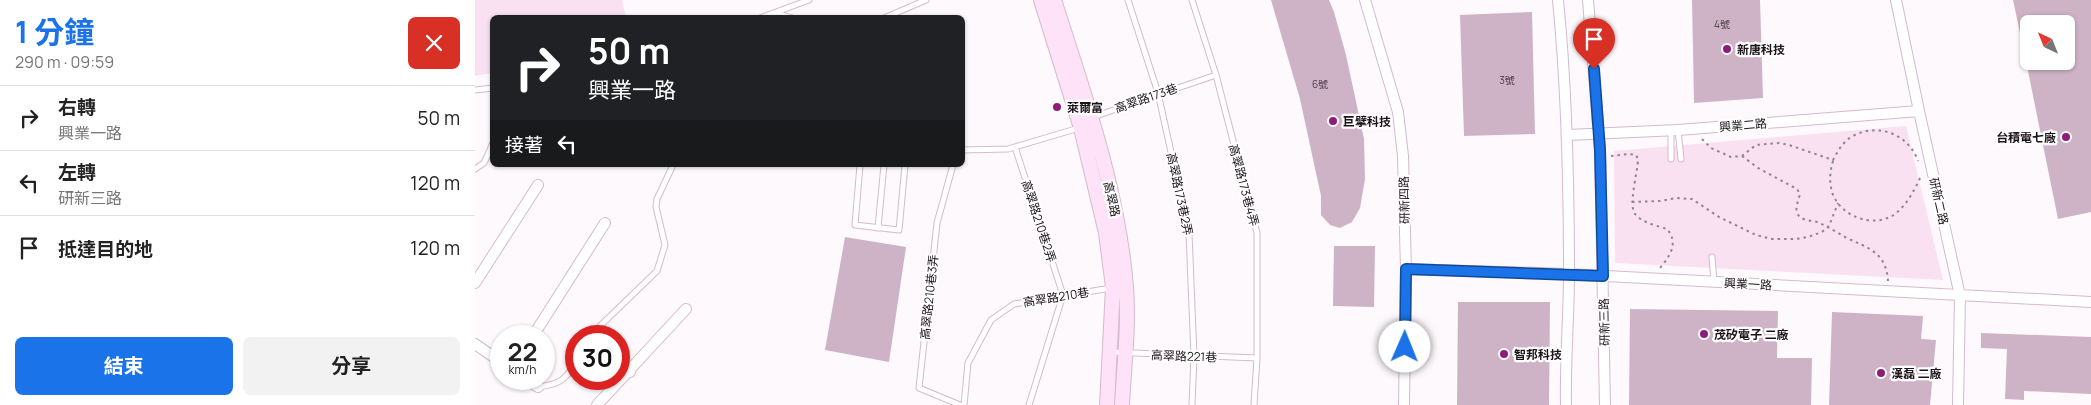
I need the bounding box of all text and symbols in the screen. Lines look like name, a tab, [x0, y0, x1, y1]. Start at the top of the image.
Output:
text: 1 分鐘	[15, 11, 94, 52]
north arrow	[2020, 15, 2075, 70]
map controls	[2020, 15, 2075, 70]
button: close	[408, 17, 460, 69]
house number: 4號	[1714, 17, 1730, 31]
pin	[1573, 18, 1615, 69]
icon: arrive	[1580, 25, 1608, 53]
text: 50 m	[588, 27, 670, 75]
icon: right	[505, 35, 570, 100]
place label: 新唐科技	[1737, 41, 1785, 58]
marker: 新唐科技	[1721, 43, 1733, 55]
text: 290 m · 09:59	[15, 51, 114, 73]
house number: 3號	[1499, 73, 1515, 87]
text: 興業一路	[588, 75, 676, 105]
house number: 6號	[1312, 77, 1328, 91]
street label: 高翠路173巷	[1112, 79, 1180, 117]
text: 右轉	[58, 94, 96, 120]
place label: 萊爾富	[1067, 99, 1103, 116]
marker: 萊爾富	[1051, 101, 1063, 113]
icon: right	[15, 104, 43, 132]
text: 50 m	[418, 105, 460, 131]
place label: 巨擘科技	[1343, 113, 1391, 130]
street label: 興業二路	[1718, 114, 1768, 136]
marker: 巨擘科技	[1327, 115, 1339, 127]
text: 興業一路	[58, 122, 122, 144]
place label: 台積電七廠	[1996, 129, 2056, 146]
icon: left	[553, 130, 581, 158]
marker: 台積電七廠	[2060, 131, 2072, 143]
text: 接著	[505, 132, 543, 158]
street label: 高翠路173巷4弄	[1225, 142, 1263, 228]
street label: 高翠路173巷2弄	[1163, 151, 1197, 237]
text: 左轉	[58, 159, 96, 185]
icon: left	[15, 169, 43, 197]
text: 120 m	[410, 170, 460, 196]
street label: 研新四路	[1395, 176, 1413, 224]
street label: 研新二路	[1925, 176, 1953, 226]
street label: 高翠路210巷2弄	[1018, 178, 1060, 264]
street label: 高翠路	[1100, 180, 1124, 218]
text: 研新三路	[58, 187, 122, 209]
icon: arrive	[15, 234, 43, 262]
text: 120 m	[410, 235, 460, 261]
text: 抵達目的地	[58, 236, 153, 262]
street label: 高翠路210巷3弄	[916, 254, 942, 340]
street label: 興業一路	[1724, 274, 1772, 294]
street label: 高翠路210巷	[1022, 283, 1090, 311]
street label: 研新三路	[1595, 298, 1613, 346]
position arrow	[1378, 320, 1430, 372]
speed limit sign: 30	[565, 325, 630, 390]
place label: 茂矽電子 二廠	[1714, 326, 1788, 343]
marker: 茂矽電子 二廠	[1698, 328, 1710, 340]
text: 22	[508, 334, 537, 369]
button: 結束	[15, 337, 233, 395]
button: 分享	[243, 337, 460, 395]
street label: 高翠路221巷	[1151, 346, 1217, 366]
place label: 智邦科技	[1514, 346, 1562, 363]
marker: 智邦科技	[1498, 348, 1510, 360]
text: km/h	[509, 361, 536, 378]
place label: 漢磊 二廠	[1891, 365, 1941, 382]
marker: 漢磊 二廠	[1875, 367, 1887, 379]

